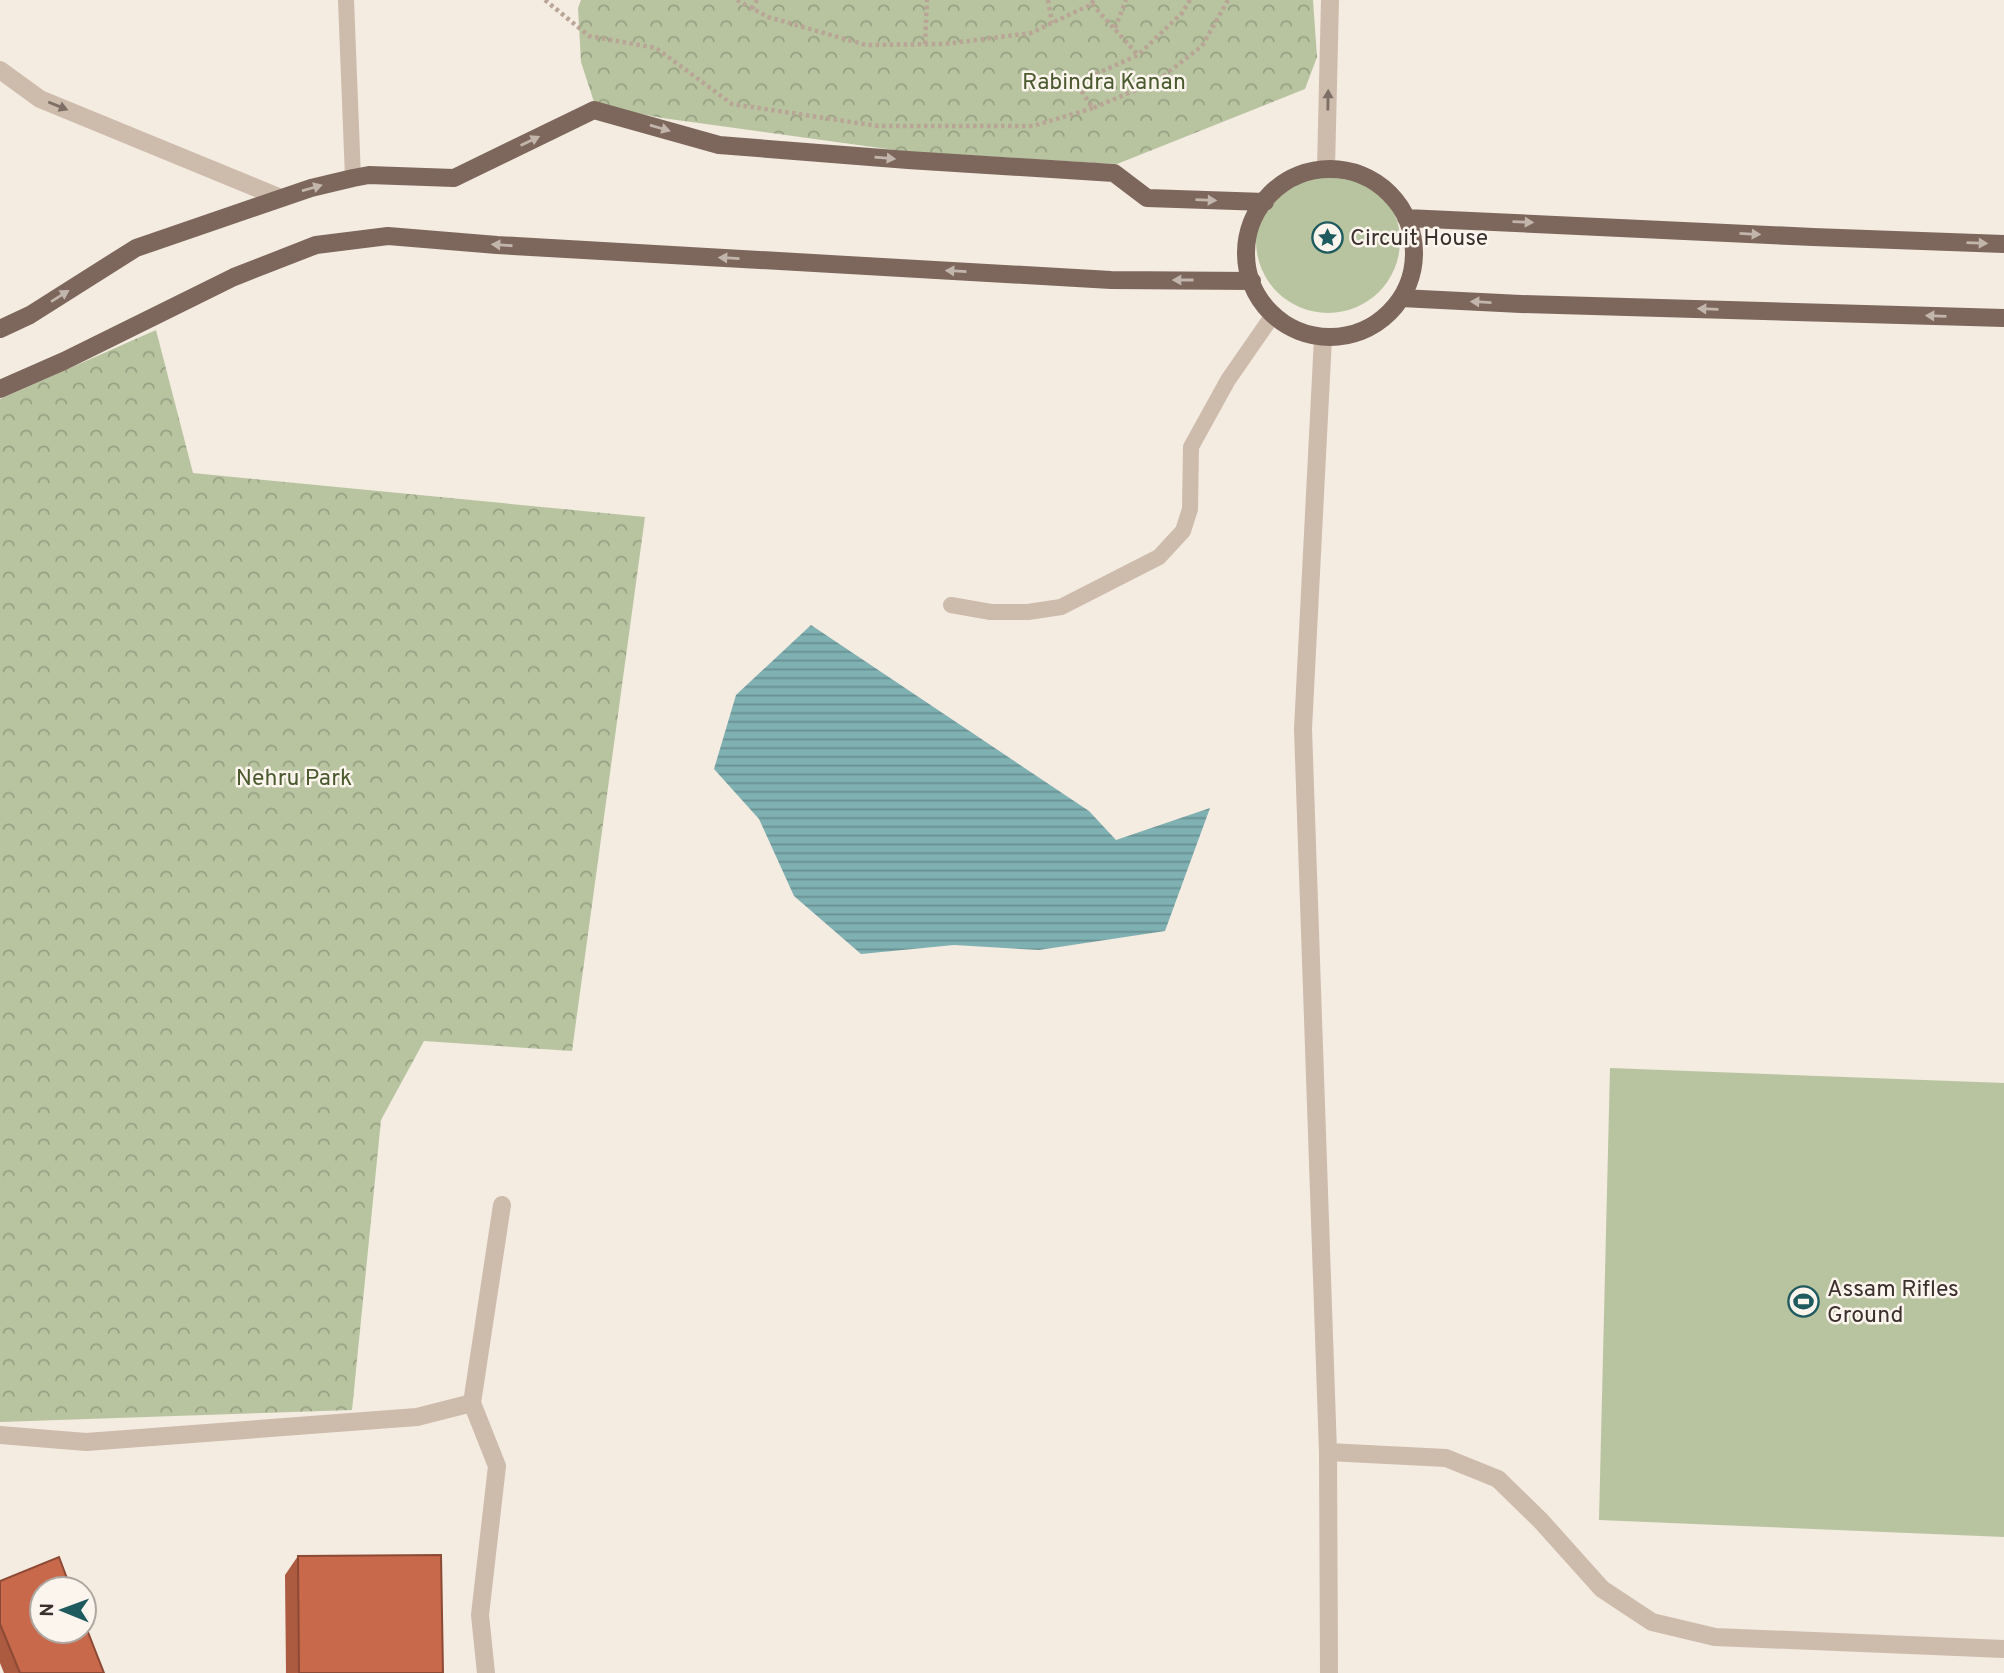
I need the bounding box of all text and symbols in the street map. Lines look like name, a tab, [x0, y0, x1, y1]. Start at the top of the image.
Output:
park label: Rabindra Kanan	[1022, 69, 1186, 98]
one-way arrow	[1322, 89, 1334, 111]
one-way arrow	[47, 101, 68, 112]
one-way arrow	[650, 124, 671, 134]
one-way arrow	[520, 135, 540, 147]
one-way arrow	[874, 153, 896, 164]
one-way arrow	[302, 182, 324, 193]
one-way arrow	[1195, 194, 1217, 206]
one-way arrow	[1512, 217, 1534, 228]
place icon: Circuit House	[1310, 220, 1344, 254]
place label: Circuit House	[1350, 225, 1488, 254]
one-way arrow	[1739, 229, 1761, 240]
one-way arrow	[1967, 238, 1989, 249]
one-way arrow	[491, 239, 513, 250]
one-way arrow	[718, 253, 740, 264]
one-way arrow	[945, 266, 967, 277]
one-way arrow	[1172, 274, 1194, 286]
one-way arrow	[50, 290, 69, 303]
one-way arrow	[1470, 296, 1492, 307]
one-way arrow	[1697, 303, 1719, 315]
one-way arrow	[1925, 310, 1947, 321]
park label: Nehru Park	[236, 765, 352, 794]
place label: Assam Rifles Ground	[1827, 1276, 1959, 1331]
sports icon: Assam Rifles Ground	[1787, 1284, 1821, 1318]
north arrow	[28, 1575, 98, 1645]
text: N	[36, 1603, 60, 1617]

